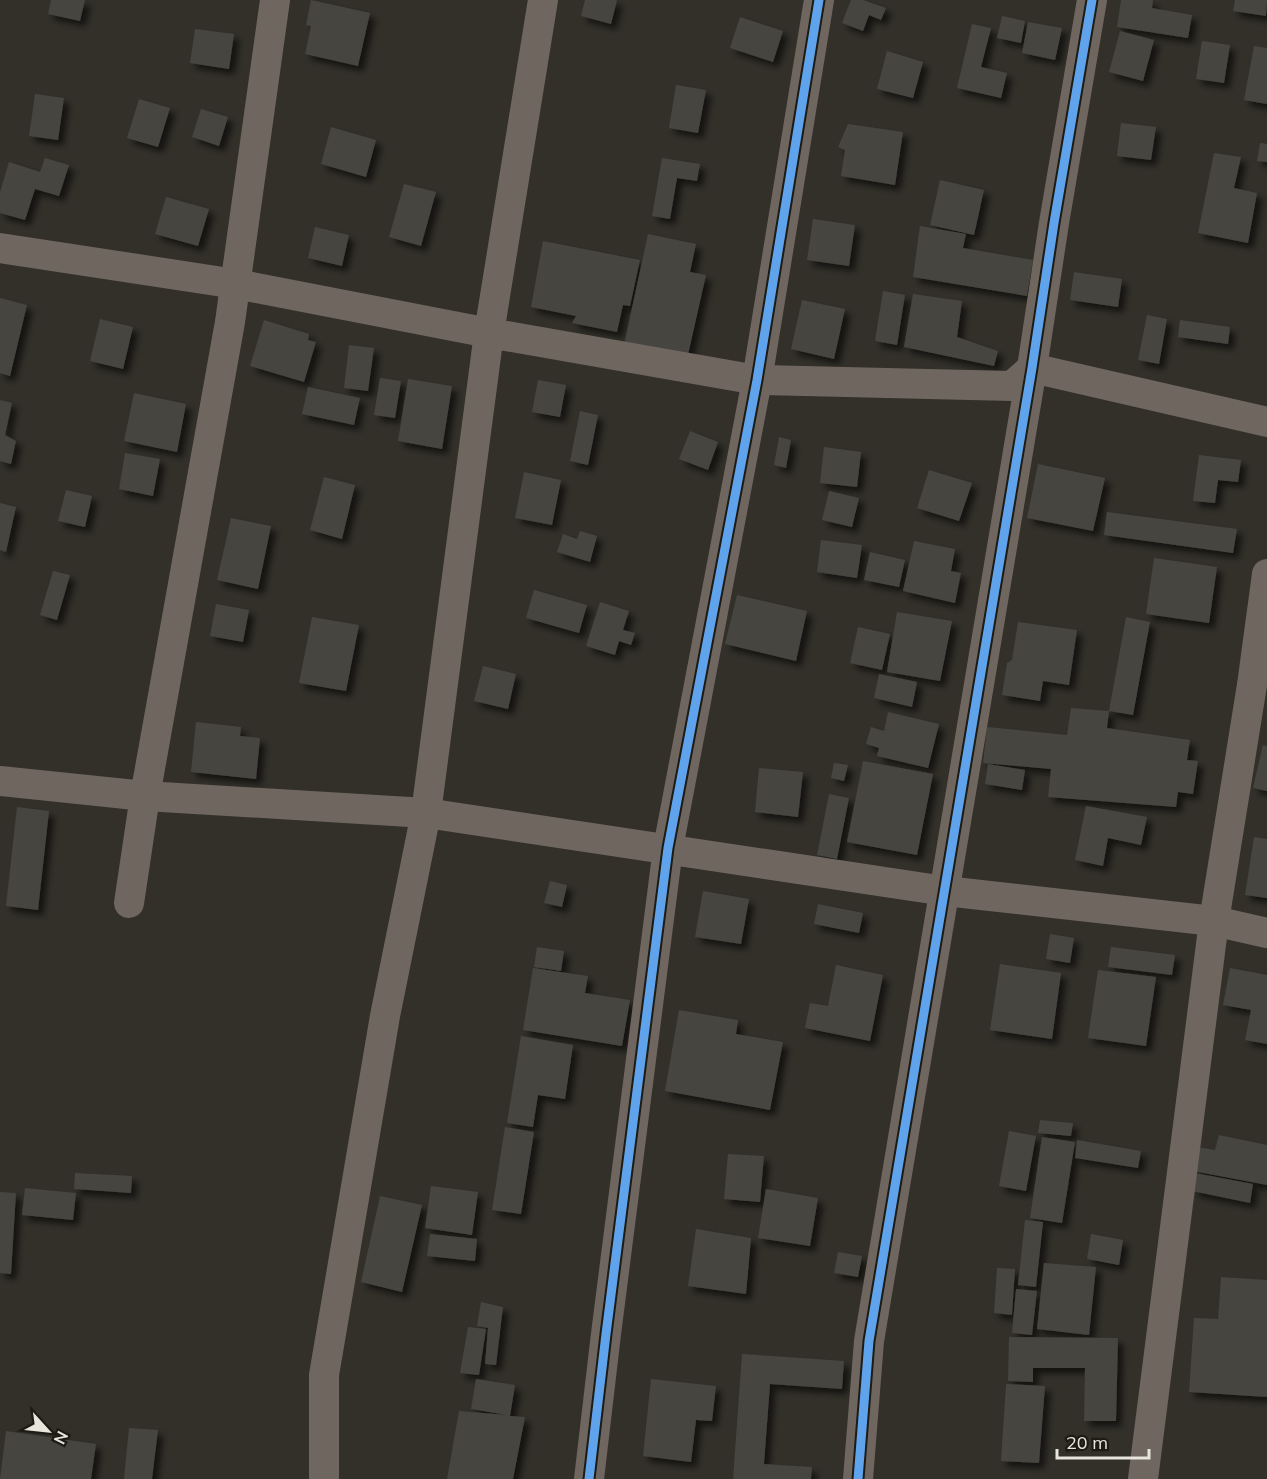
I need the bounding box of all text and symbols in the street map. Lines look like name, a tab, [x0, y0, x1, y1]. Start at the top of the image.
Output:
north arrow	[18, 1401, 78, 1461]
scale bar	[1057, 1422, 1148, 1460]
text: N	[50, 1428, 73, 1448]
text: 20 m	[1066, 1431, 1108, 1454]

